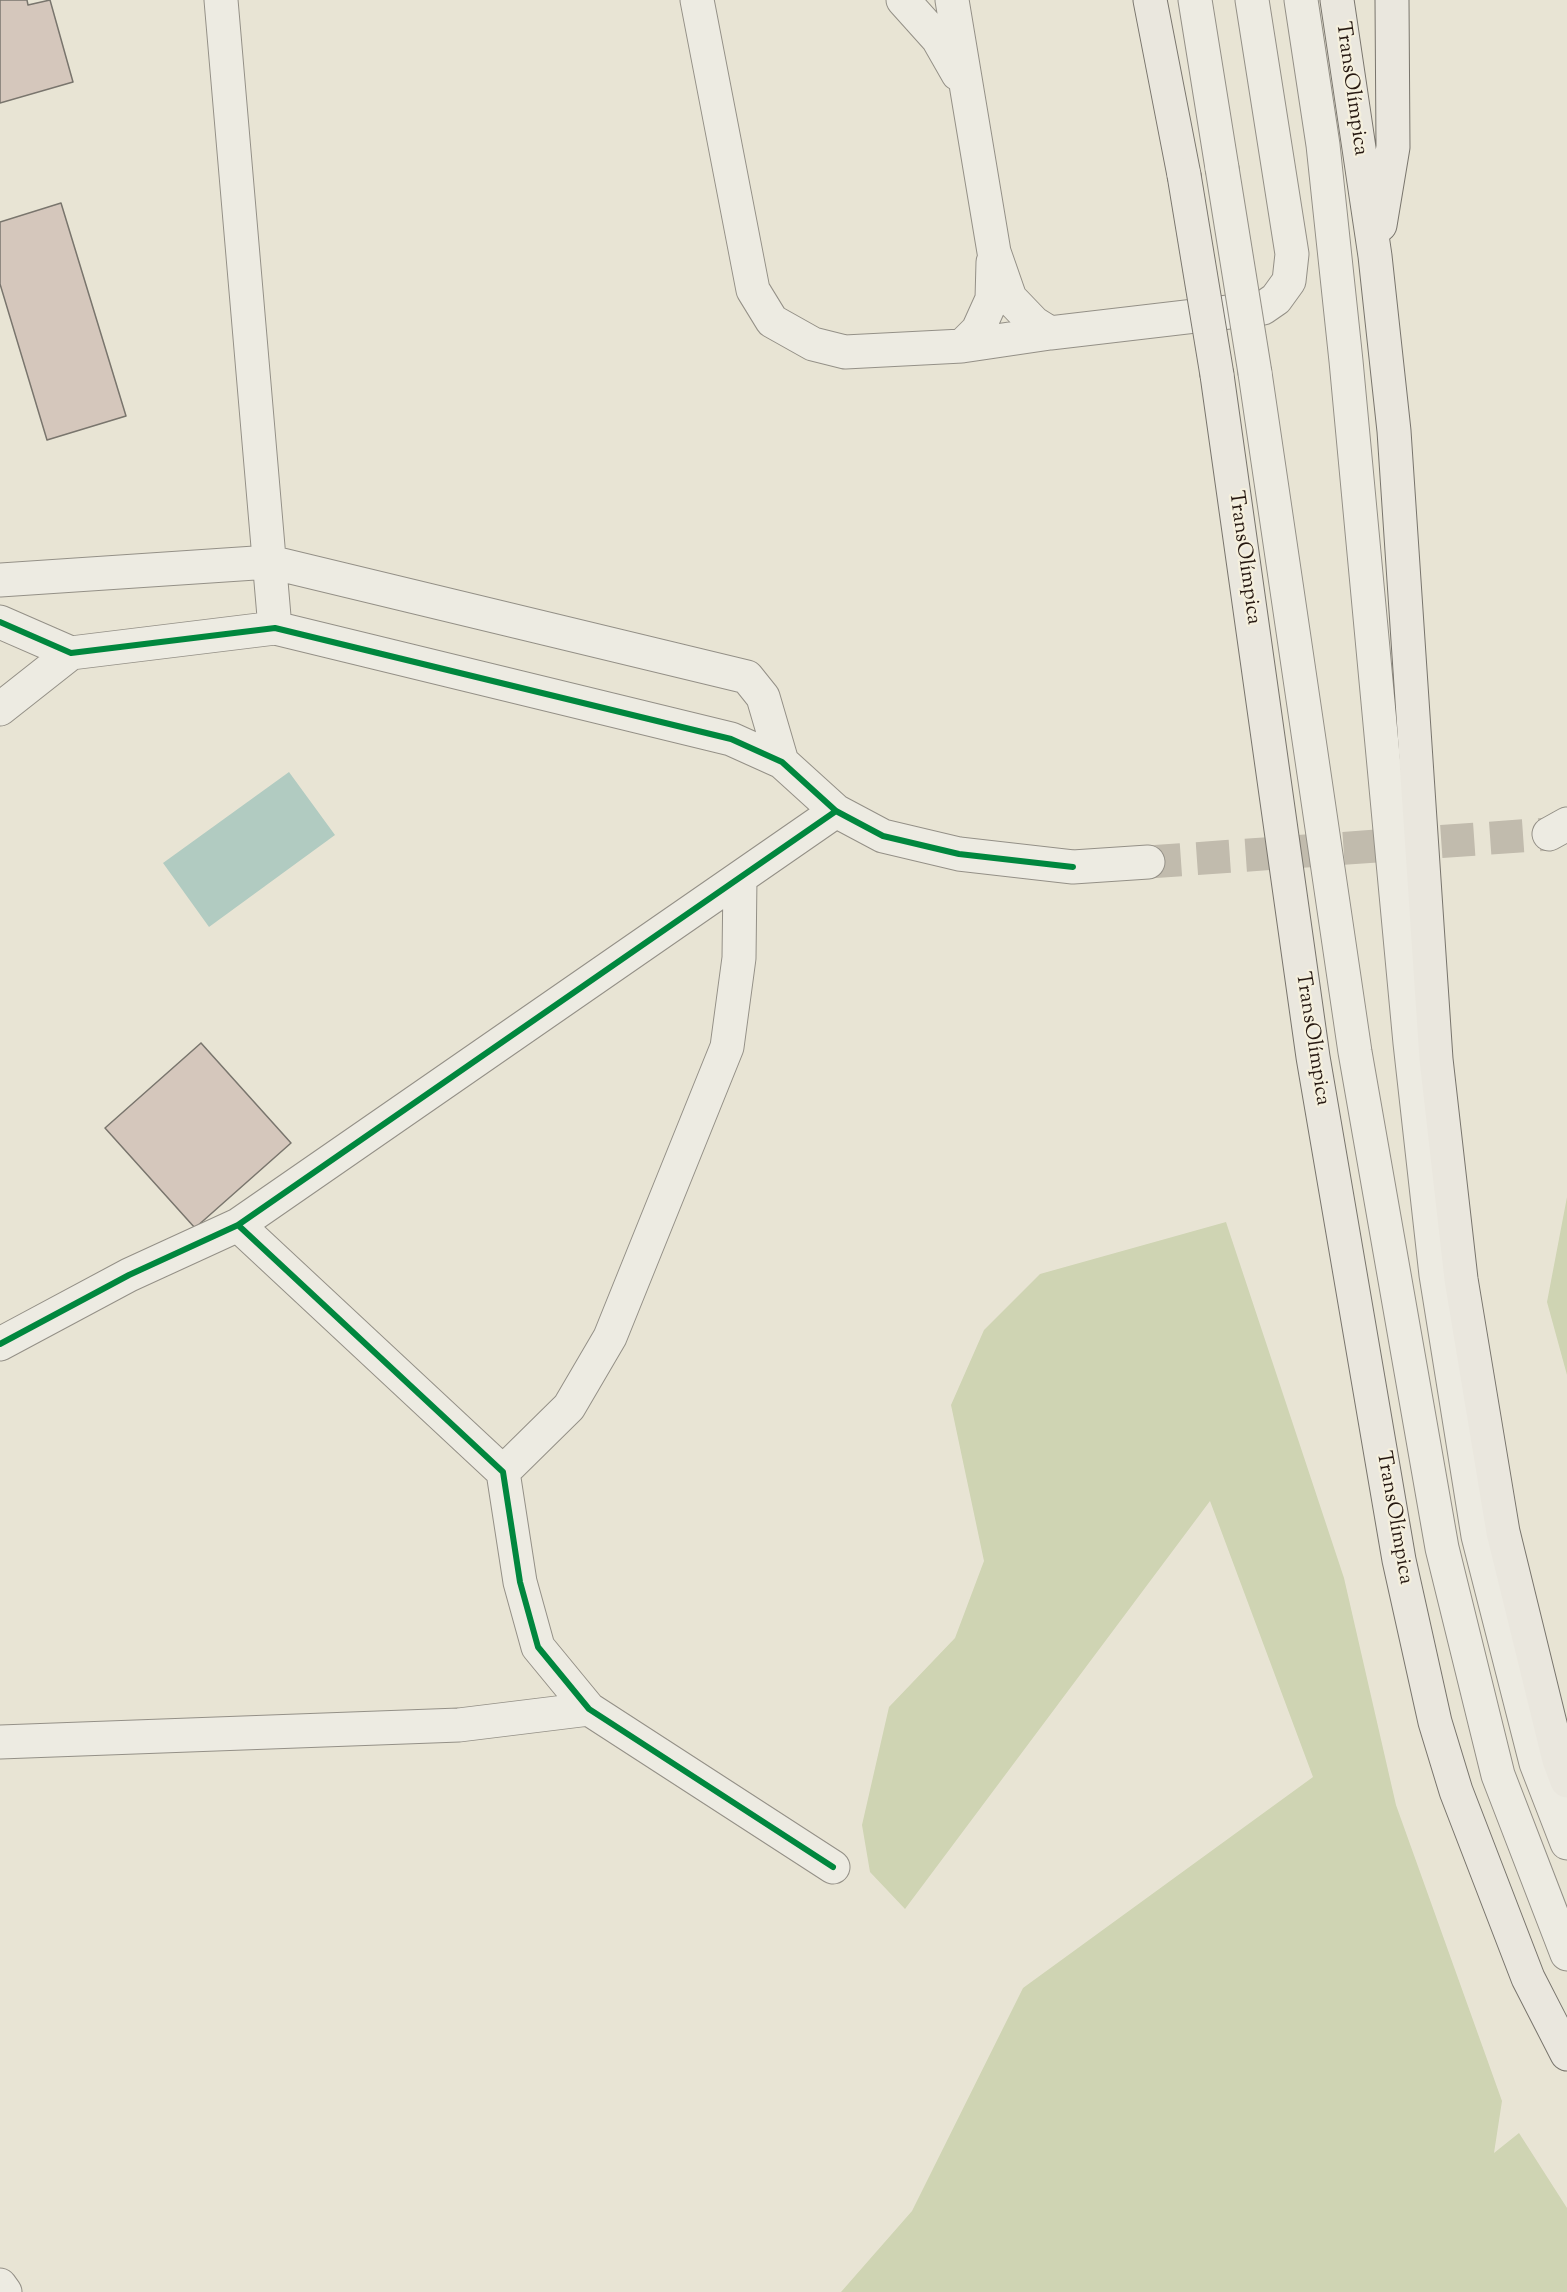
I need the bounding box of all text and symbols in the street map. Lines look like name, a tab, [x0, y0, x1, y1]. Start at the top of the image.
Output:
street label: TransOlímpica	[1328, 21, 1372, 157]
street label: TransOlímpica	[1221, 490, 1265, 626]
street label: TransOlímpica	[1288, 971, 1334, 1107]
street label: TransOlímpica	[1369, 1449, 1417, 1587]

